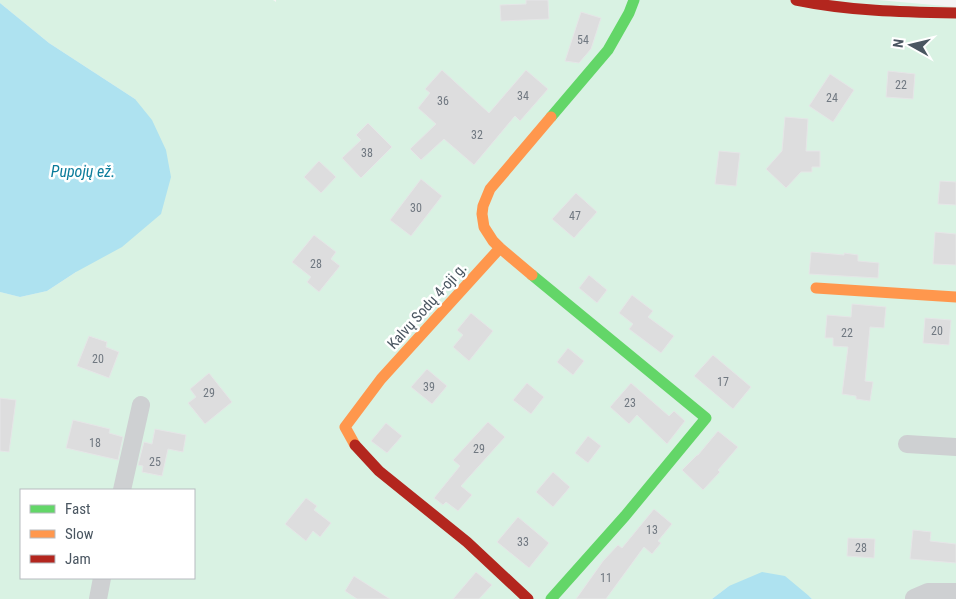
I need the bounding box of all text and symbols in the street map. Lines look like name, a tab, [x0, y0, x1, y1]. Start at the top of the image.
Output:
north arrow	[886, 20, 936, 70]
house number: 54	[577, 33, 589, 47]
text: N	[890, 38, 907, 49]
house number: 22	[895, 78, 907, 92]
house number: 34	[517, 89, 529, 103]
house number: 24	[826, 91, 838, 105]
house number: 36	[437, 94, 449, 108]
house number: 32	[471, 128, 483, 142]
house number: 38	[361, 146, 373, 160]
water label: Pupojų ež.	[51, 162, 115, 181]
house number: 30	[410, 201, 422, 215]
house number: 47	[569, 209, 581, 223]
house number: 28	[310, 257, 322, 271]
street label: Kalvų Sodų 4-oji g.	[384, 259, 470, 353]
house number: 20	[931, 324, 943, 338]
house number: 22	[841, 326, 853, 340]
house number: 20	[92, 352, 104, 366]
house number: 17	[717, 375, 729, 389]
house number: 39	[423, 380, 435, 394]
house number: 29	[203, 386, 215, 400]
house number: 23	[624, 396, 636, 410]
house number: 18	[89, 436, 101, 450]
house number: 29	[473, 442, 485, 456]
house number: 25	[149, 455, 161, 469]
legend	[20, 489, 195, 579]
text: Fast	[65, 500, 90, 518]
house number: 13	[646, 523, 658, 537]
text: Slow	[65, 525, 94, 543]
house number: 33	[517, 535, 529, 549]
house number: 28	[855, 541, 867, 555]
text: Jam	[65, 550, 91, 568]
house number: 11	[600, 571, 612, 585]

